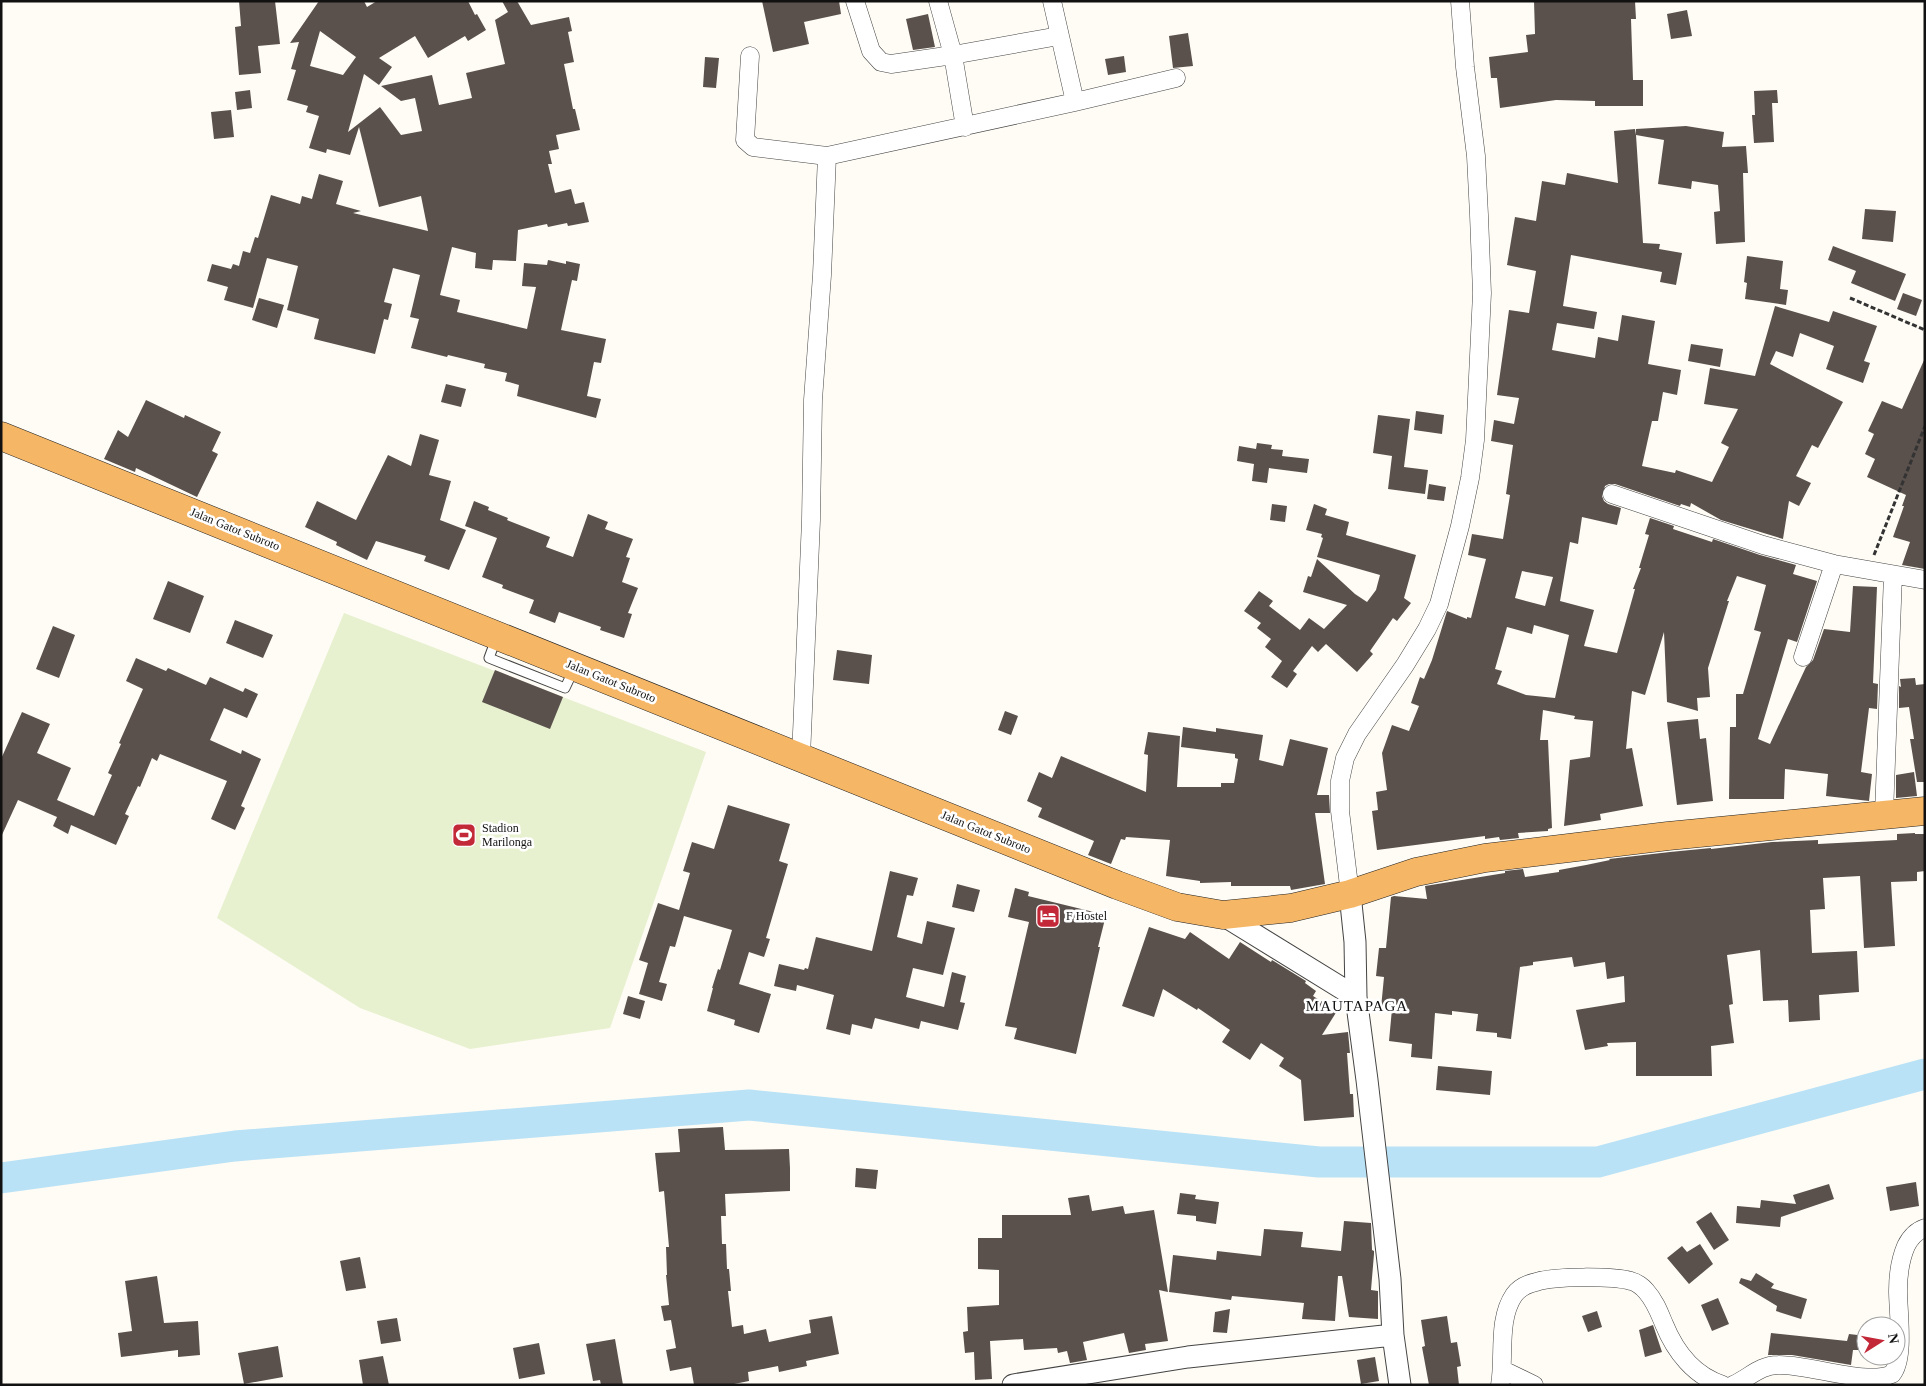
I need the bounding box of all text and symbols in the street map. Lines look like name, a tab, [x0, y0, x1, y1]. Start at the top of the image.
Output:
street label: Jalan Gatot Subroto	[188, 505, 282, 553]
street label: Jalan Gatot Subroto	[564, 657, 658, 705]
street label: Jalan Gatot Subroto	[939, 808, 1033, 856]
place label: Stadion Marilonga	[482, 821, 533, 849]
sports icon: Stadion Marilonga	[451, 822, 477, 848]
hotel icon: F Hostel	[1035, 903, 1061, 929]
place label: F Hostel	[1066, 909, 1108, 923]
district label: MAUTAPAGA	[1306, 998, 1408, 1014]
north arrow	[1856, 1316, 1906, 1366]
text: N	[1885, 1332, 1902, 1345]

